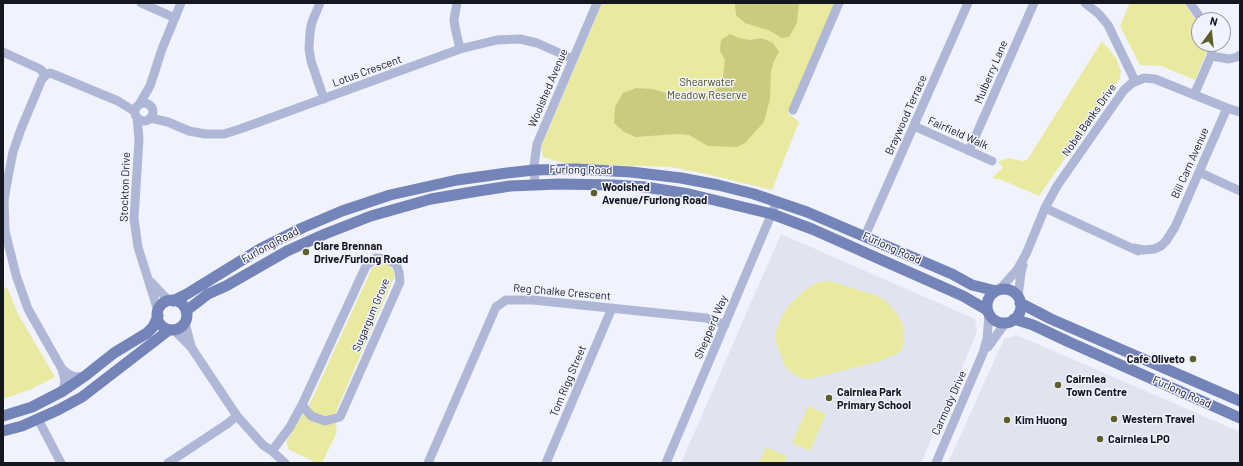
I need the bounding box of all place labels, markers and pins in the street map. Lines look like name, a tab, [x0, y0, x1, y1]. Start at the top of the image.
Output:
place label: Woolshed Avenue/Furlong Road	[602, 180, 707, 206]
marker: Woolshed Avenue/Furlong Road	[589, 188, 599, 198]
place label: Clare Brennan Drive/Furlong Road	[314, 239, 408, 265]
marker: Clare Brennan Drive/Furlong Road	[301, 247, 311, 257]
place label: Cafe Oliveto	[1127, 352, 1185, 366]
marker: Cafe Oliveto	[1188, 354, 1198, 364]
place label: Cairnlea Town Centre	[1066, 372, 1127, 398]
marker: Cairnlea Town Centre	[1053, 380, 1063, 390]
place label: Cairnlea Park Primary School	[837, 385, 911, 411]
marker: Cairnlea Park Primary School	[824, 393, 834, 403]
place label: Western Travel	[1122, 412, 1195, 426]
place label: Kim Huong	[1015, 413, 1067, 427]
marker: Western Travel	[1109, 414, 1119, 424]
marker: Kim Huong	[1002, 415, 1012, 425]
place label: Cairnlea LPO	[1108, 432, 1170, 446]
marker: Cairnlea LPO	[1095, 434, 1105, 444]

